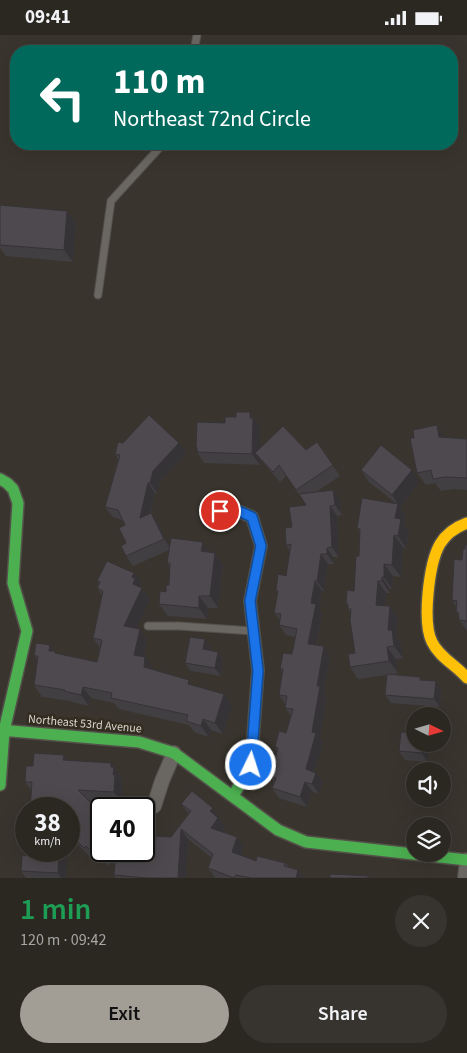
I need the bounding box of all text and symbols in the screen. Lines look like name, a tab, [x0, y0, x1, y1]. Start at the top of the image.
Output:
text: 09:41	[25, 4, 71, 31]
text: 110 m	[113, 57, 205, 107]
icon: left	[30, 65, 95, 130]
text: Northeast 72nd Circle	[113, 103, 311, 135]
pin	[199, 490, 241, 532]
icon: arrive	[206, 497, 234, 525]
north arrow	[406, 707, 451, 753]
map controls	[406, 707, 451, 862]
street label: Northeast 53rd Avenue	[27, 711, 143, 737]
position arrow	[224, 738, 276, 790]
button: sound	[406, 762, 451, 807]
speed limit sign: 40	[90, 797, 155, 862]
text: 38	[34, 805, 61, 841]
button: layers	[406, 817, 451, 862]
text: km/h	[34, 833, 61, 850]
text: 1 min	[20, 888, 91, 931]
button: close	[395, 895, 447, 947]
text: 120 m · 09:42	[20, 929, 107, 951]
button: Exit	[20, 985, 229, 1043]
button: Share	[239, 985, 447, 1043]

